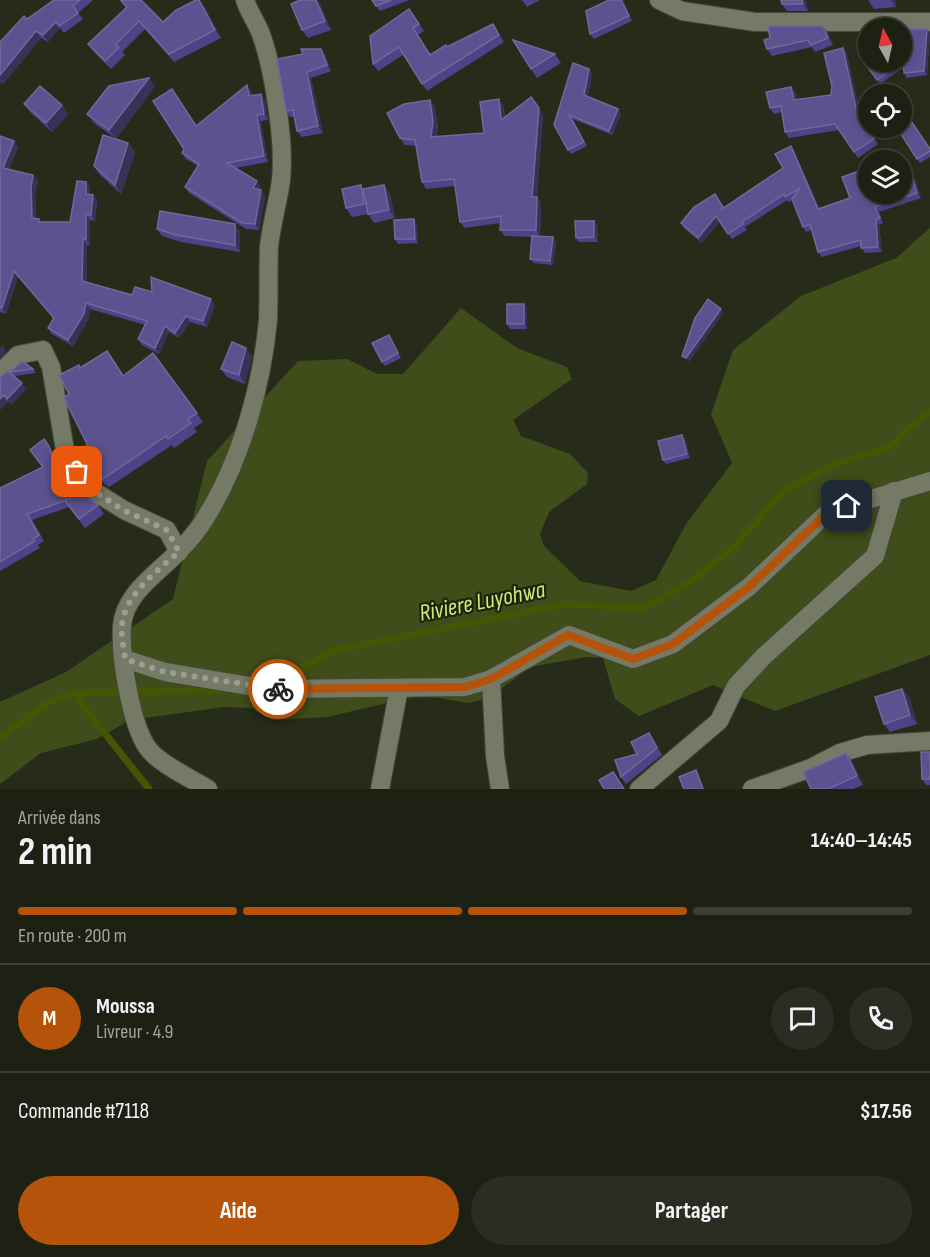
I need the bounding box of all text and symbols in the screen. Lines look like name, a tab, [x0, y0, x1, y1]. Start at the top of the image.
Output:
north arrow	[858, 18, 912, 72]
map controls	[858, 18, 912, 204]
button: locate	[858, 84, 912, 138]
button: layers	[858, 150, 912, 204]
pin	[51, 446, 102, 497]
icon: bag	[60, 455, 93, 488]
pin	[821, 480, 872, 531]
icon: home	[830, 489, 863, 522]
water label: Riviere Luyohwa	[417, 575, 548, 628]
courier	[248, 659, 308, 719]
icon: bike	[262, 673, 295, 706]
text: Arrivée dans	[18, 806, 101, 830]
text: 14:40–14:45	[811, 827, 912, 854]
text: 2 min	[18, 829, 92, 876]
text: En route · 200 m	[18, 924, 126, 948]
button: chat	[771, 987, 834, 1050]
button: phone	[849, 987, 912, 1050]
text: Moussa	[96, 993, 155, 1020]
text: M	[43, 1005, 56, 1032]
text: Livreur · 4.9	[96, 1020, 173, 1044]
text: Commande #7118	[18, 1098, 149, 1125]
text: $17.56	[860, 1098, 912, 1125]
button: Aide	[18, 1176, 459, 1245]
button: Partager	[471, 1176, 912, 1245]

